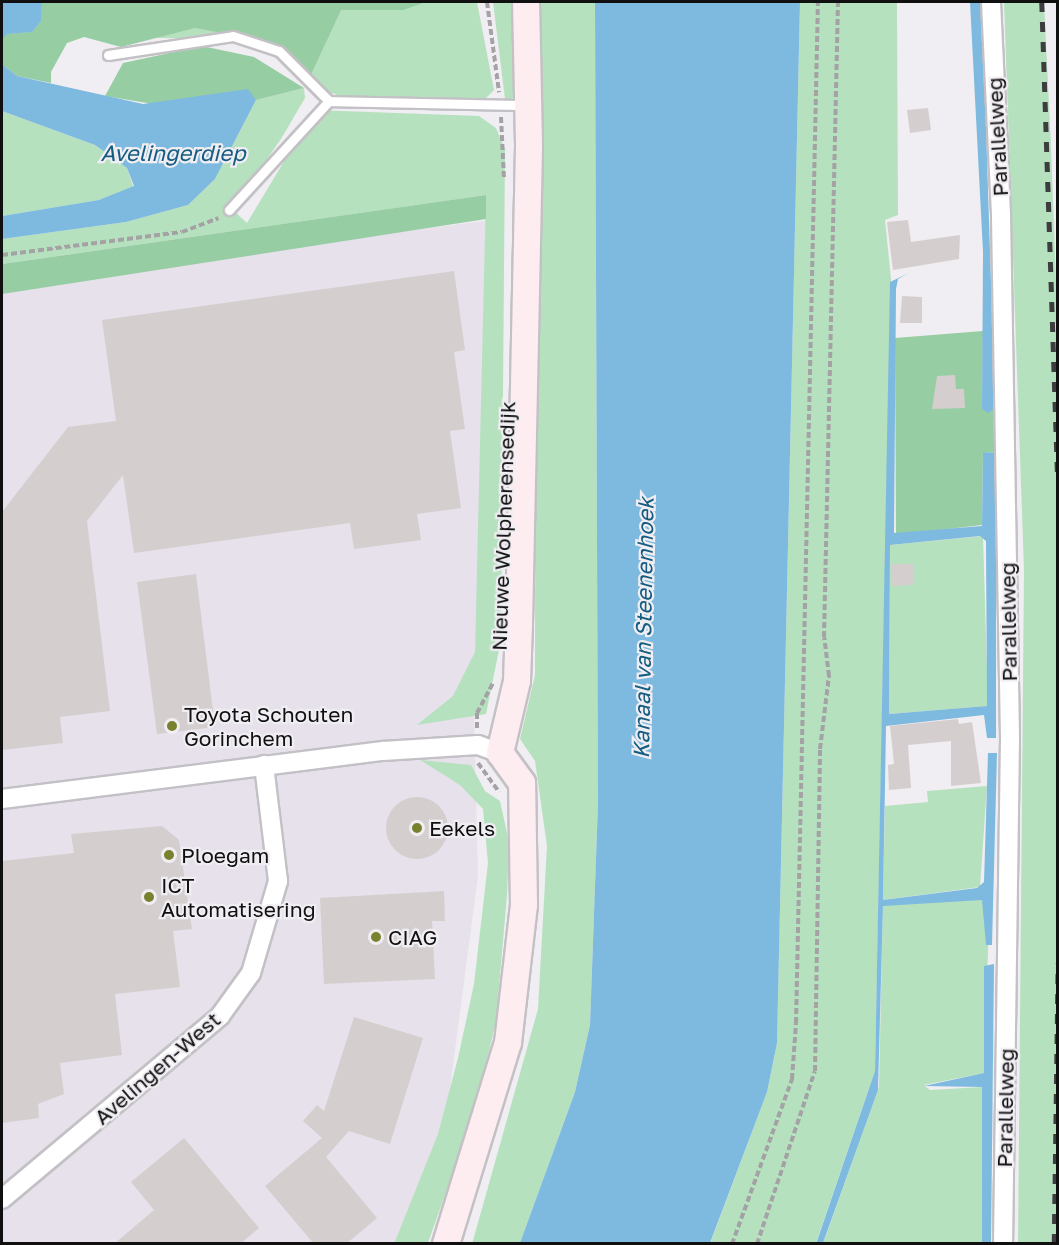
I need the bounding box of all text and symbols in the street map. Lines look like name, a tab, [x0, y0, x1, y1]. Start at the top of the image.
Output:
street label: Parallelweg	[981, 77, 1013, 197]
water label: Avelingerdiep	[101, 140, 245, 166]
street label: Nieuwe Wolpherensedijk	[486, 401, 520, 651]
water label: Kanaal van Steenenhoek	[628, 497, 658, 759]
street label: Parallelweg	[994, 562, 1022, 682]
place label: Toyota Schouten Gorinchem	[184, 701, 353, 751]
marker: Toyota Schouten Gorinchem	[165, 719, 179, 733]
place label: Eekels	[429, 815, 495, 841]
marker: Eekels	[410, 821, 424, 835]
place label: Ploegam	[181, 842, 269, 868]
marker: Ploegam	[162, 848, 176, 862]
place label: ICT Automatisering	[161, 872, 316, 922]
marker: ICT Automatisering	[142, 890, 156, 904]
place label: CIAG	[388, 924, 437, 950]
marker: CIAG	[369, 930, 383, 944]
street label: Avelingen-West	[89, 1006, 225, 1130]
street label: Parallelweg	[991, 1048, 1019, 1168]

